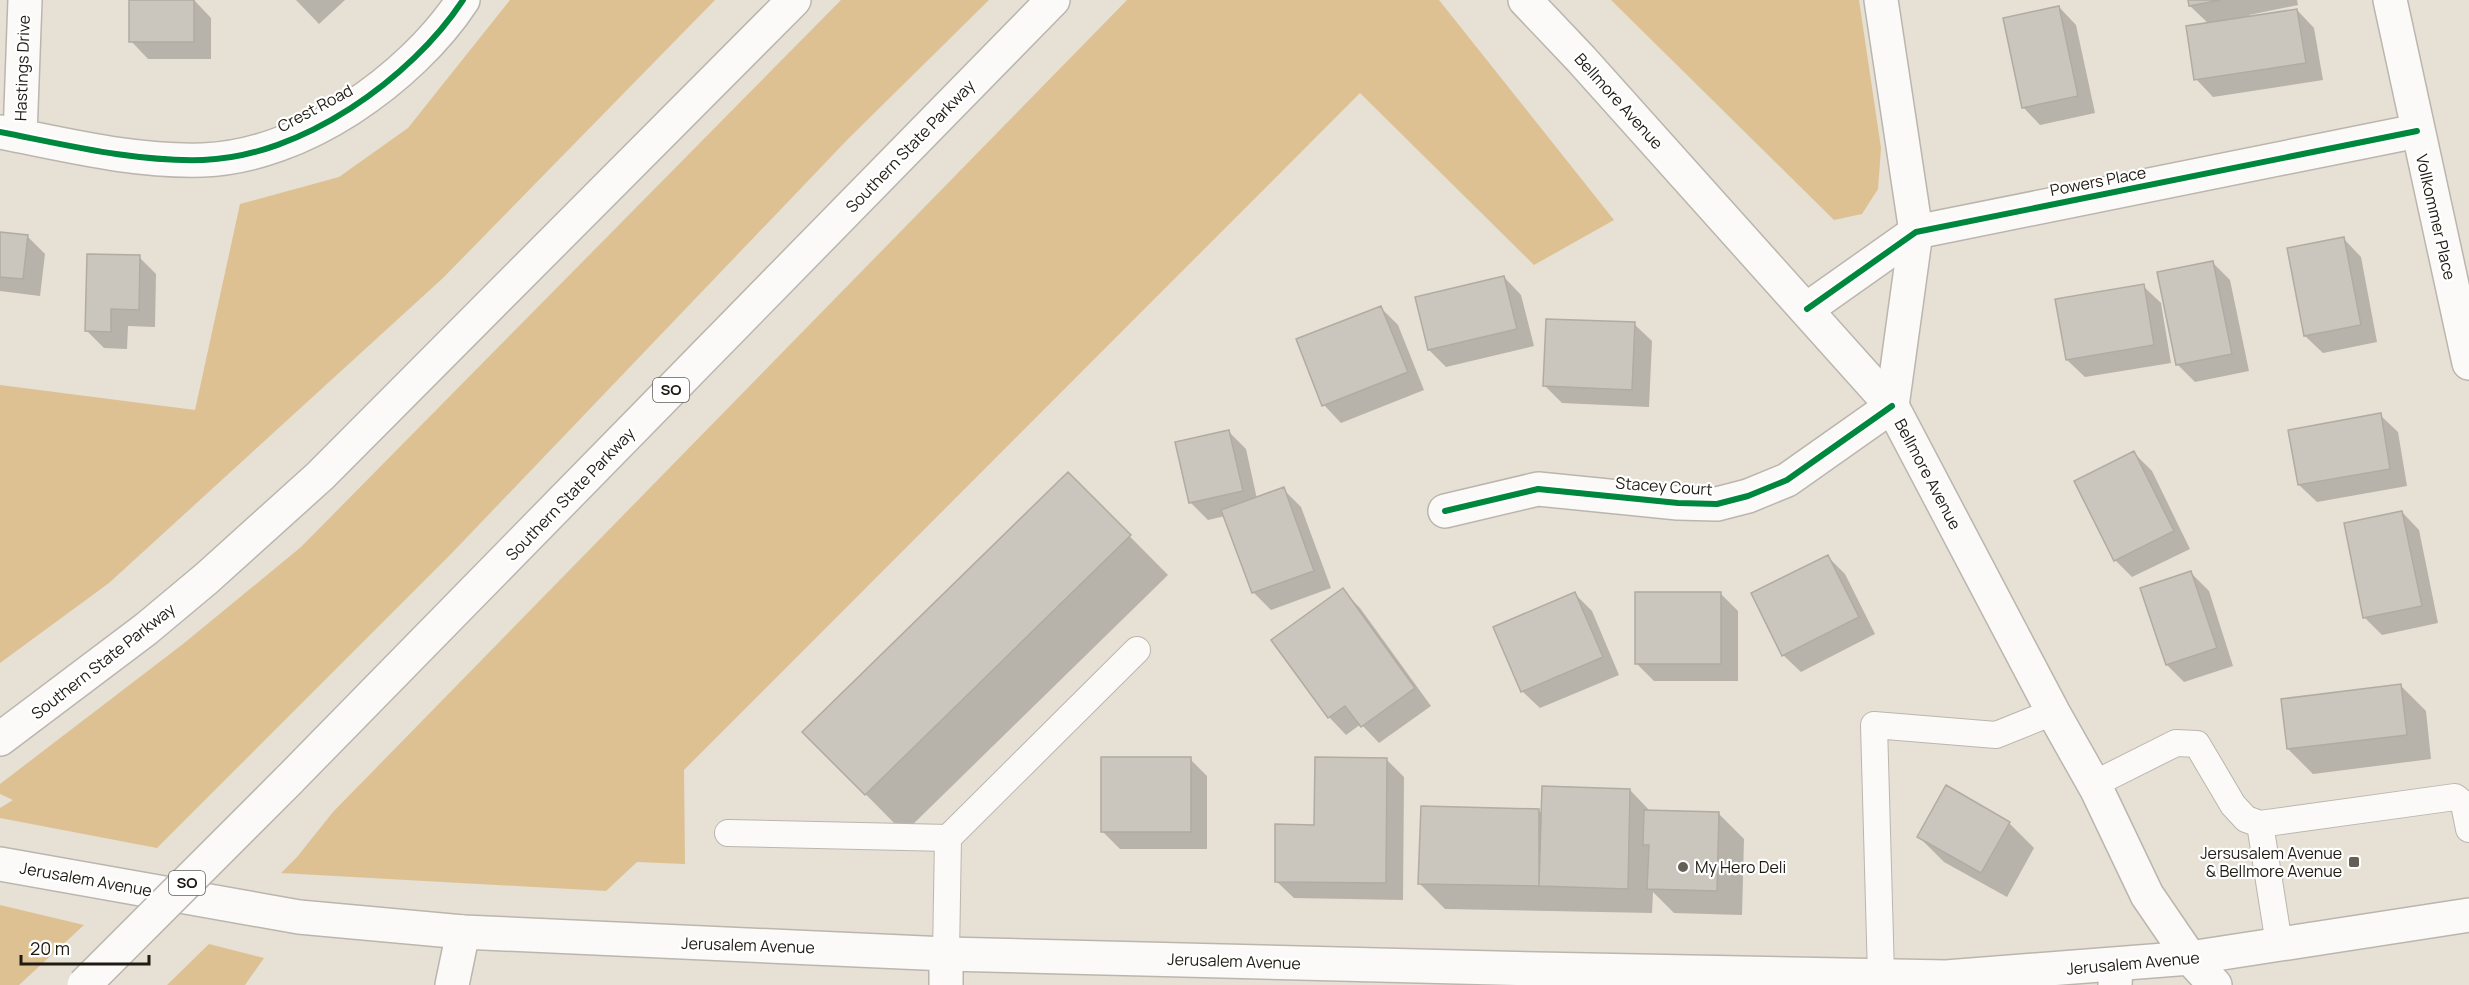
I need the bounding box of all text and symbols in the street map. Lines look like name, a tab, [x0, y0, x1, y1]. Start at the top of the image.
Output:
street label: Hastings Drive	[9, 14, 35, 122]
street label: Bellmore Avenue	[1570, 48, 1668, 154]
street label: Southern State Parkway	[841, 74, 980, 217]
street label: Crest Road	[273, 79, 357, 137]
street label: Vollkommer Place	[2411, 152, 2461, 282]
street label: Powers Place	[2048, 161, 2148, 201]
road number: SO	[653, 378, 689, 402]
street label: Bellmore Avenue	[1890, 415, 1966, 533]
street label: Southern State Parkway	[501, 422, 640, 565]
street label: Stacey Court	[1615, 472, 1713, 500]
street label: Southern State Parkway	[27, 598, 180, 724]
place label: Jersusalem Avenue & Bellmore Avenue	[2200, 842, 2342, 882]
marker: Jersusalem Avenue & Bellmore Avenue	[2347, 855, 2361, 869]
place label: My Hero Deli	[1695, 856, 1786, 878]
street label: Jerusalem Avenue	[18, 857, 154, 901]
marker: My Hero Deli	[1676, 860, 1690, 874]
road number: SO	[169, 871, 205, 895]
scale bar	[21, 928, 148, 966]
street label: Jerusalem Avenue	[681, 932, 815, 958]
text: 20 m	[30, 936, 70, 960]
street label: Jerusalem Avenue	[2065, 946, 2201, 980]
street label: Jerusalem Avenue	[1167, 948, 1301, 974]

